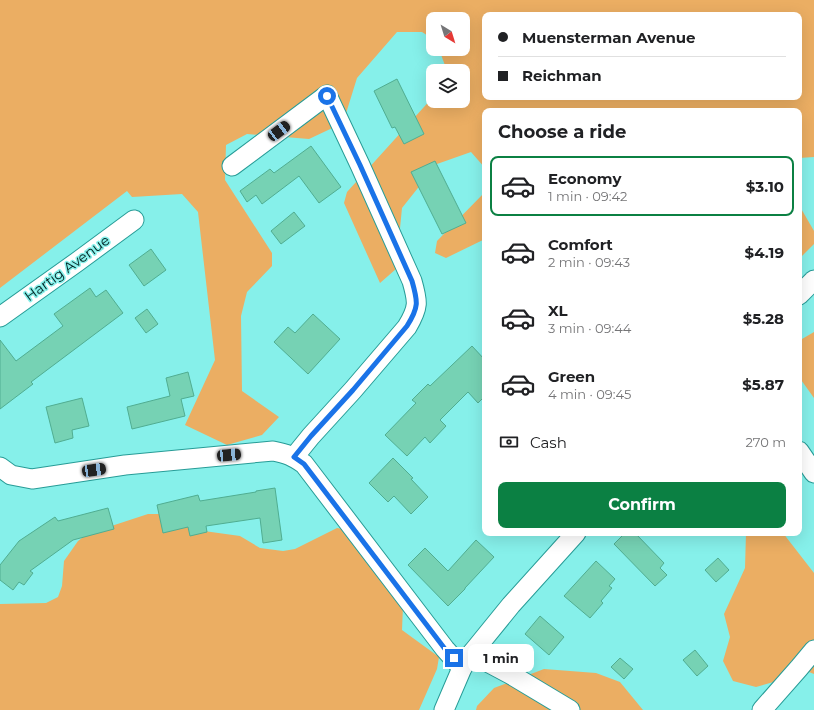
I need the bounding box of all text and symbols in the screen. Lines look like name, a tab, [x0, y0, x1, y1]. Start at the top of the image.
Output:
north arrow	[426, 12, 470, 56]
map controls	[426, 12, 470, 108]
text: Muensterman Avenue	[522, 28, 696, 47]
button: layers	[426, 64, 470, 108]
text: Reichman	[522, 66, 602, 85]
route start	[318, 87, 336, 105]
car	[266, 119, 292, 143]
text: Choose a ride	[498, 121, 626, 143]
icon: car	[500, 168, 536, 204]
text: Economy	[548, 169, 621, 188]
text: $3.10	[746, 177, 784, 196]
text: 1 min · 09:42	[548, 188, 628, 204]
street label: Hartig Avenue	[21, 231, 113, 305]
icon: car	[500, 234, 536, 270]
text: Comfort	[548, 235, 613, 254]
text: $4.19	[745, 243, 784, 262]
text: 2 min · 09:43	[548, 254, 630, 270]
icon: car	[500, 300, 536, 336]
text: XL	[548, 301, 567, 320]
text: $5.28	[743, 309, 784, 328]
text: 3 min · 09:44	[548, 320, 631, 336]
icon: car	[500, 366, 536, 402]
text: Green	[548, 367, 595, 386]
text: $5.87	[742, 375, 784, 394]
text: 4 min · 09:45	[548, 386, 631, 402]
icon: cash	[498, 431, 520, 453]
text: Cash	[530, 433, 567, 452]
text: 270 m	[745, 434, 786, 450]
car	[217, 448, 241, 462]
car	[81, 462, 107, 478]
button: Confirm	[498, 482, 786, 528]
callout: 1 min	[468, 644, 534, 672]
route end	[445, 649, 463, 667]
text: 1 min	[483, 650, 519, 666]

